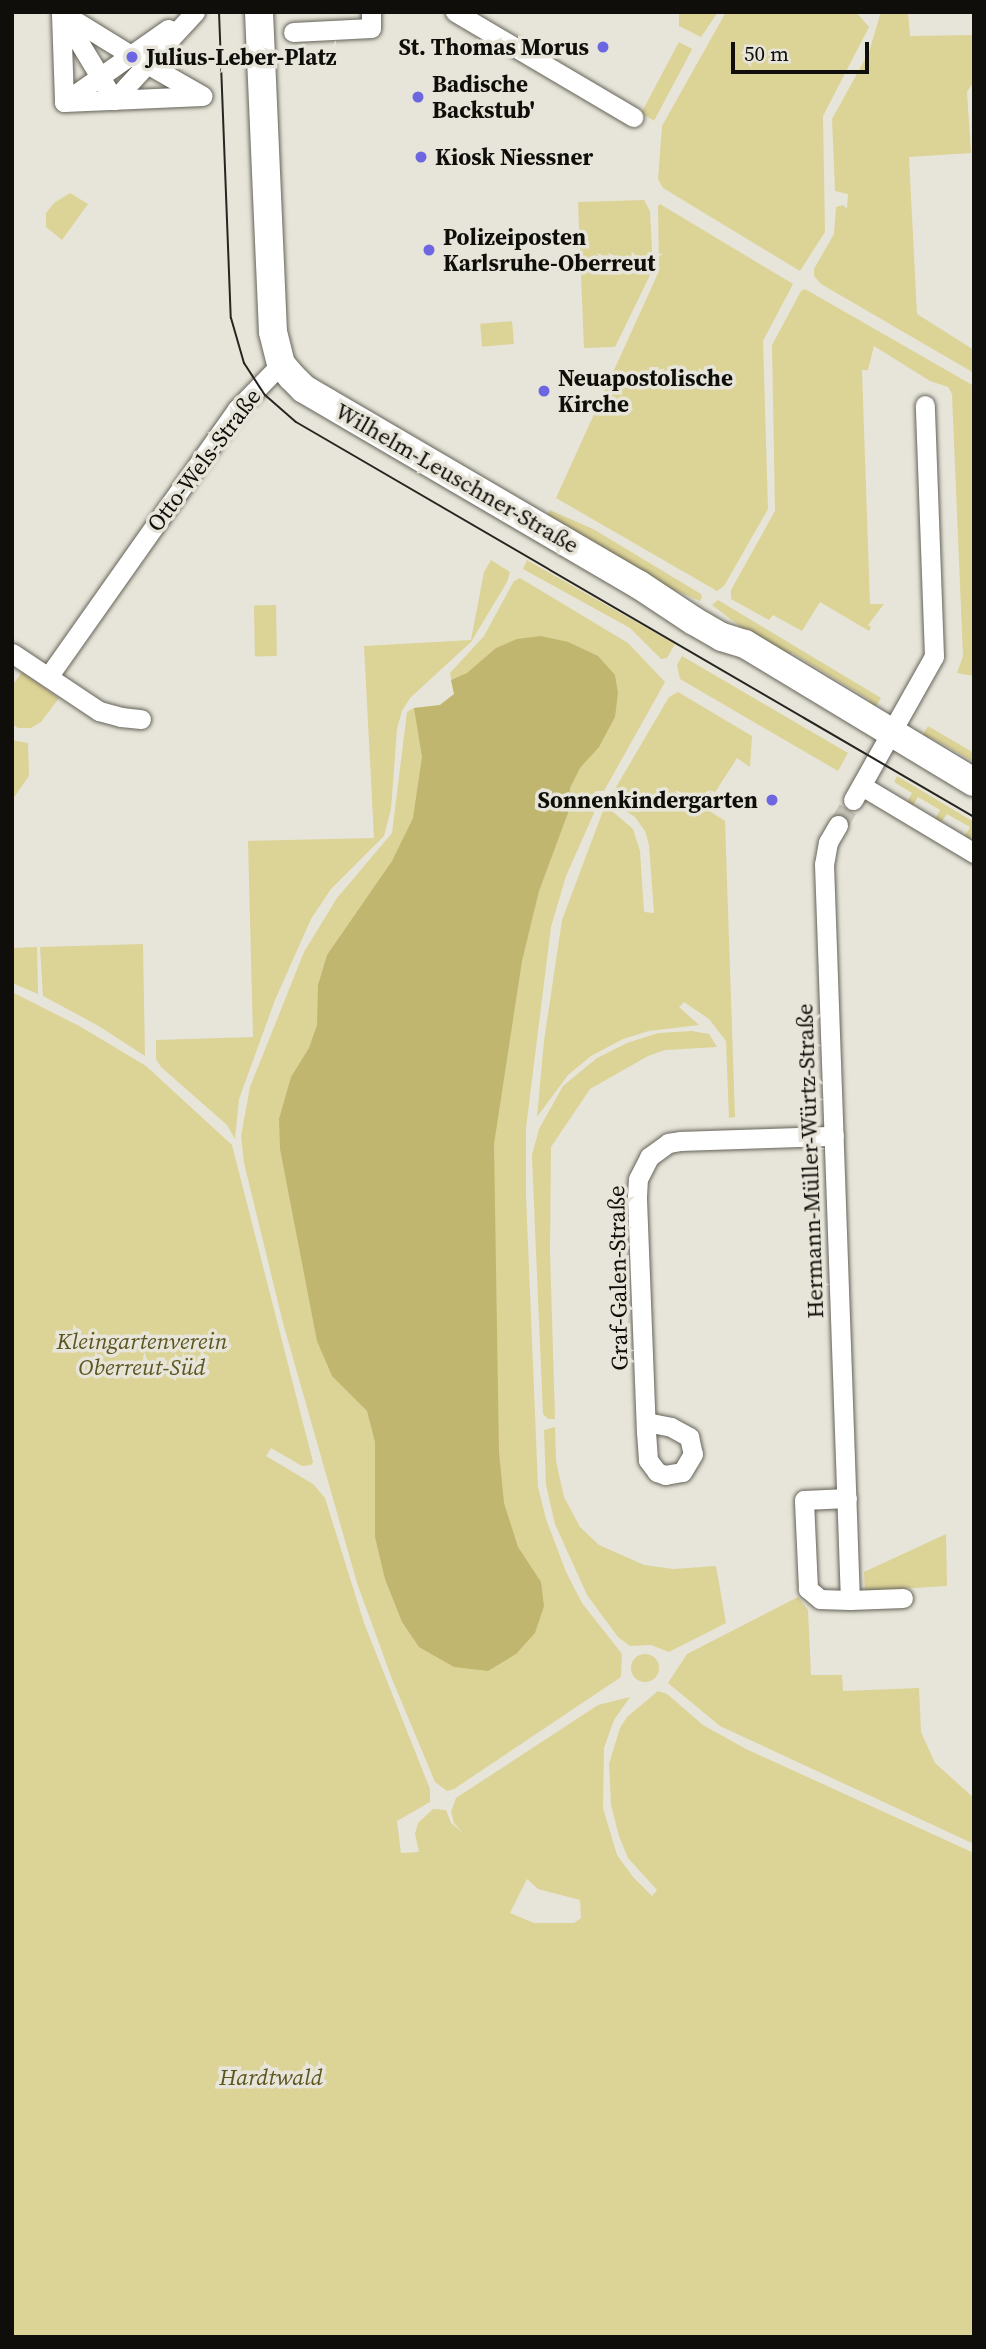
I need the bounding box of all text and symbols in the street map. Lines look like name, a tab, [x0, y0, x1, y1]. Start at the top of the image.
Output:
scale bar	[734, 28, 872, 72]
place label: St. Thomas Morus	[398, 33, 589, 61]
marker: St. Thomas Morus	[595, 39, 611, 55]
text: 50 m	[744, 39, 789, 68]
place label: Julius-Leber-Platz	[146, 43, 336, 71]
marker: Julius-Leber-Platz	[124, 49, 140, 65]
place label: Badische Backstub'	[432, 70, 535, 124]
marker: Badische Backstub'	[410, 89, 426, 105]
place label: Kiosk Niessner	[435, 143, 593, 171]
marker: Kiosk Niessner	[413, 149, 429, 165]
place label: Polizeiposten Karlsruhe-Oberreut	[443, 223, 655, 277]
marker: Polizeiposten Karlsruhe-Oberreut	[421, 242, 437, 258]
place label: Neuapostolische Kirche	[558, 364, 733, 418]
street label: Otto-Wels-Straße	[141, 383, 267, 537]
marker: Neuapostolische Kirche	[536, 383, 552, 399]
street label: Wilhelm-Leuschner-Straße	[330, 397, 584, 559]
place label: Sonnenkindergarten	[538, 786, 758, 814]
marker: Sonnenkindergarten	[764, 792, 780, 808]
street label: Hermann-Müller-Würtz-Straße	[791, 1003, 829, 1319]
street label: Graf-Galen-Straße	[603, 1185, 633, 1371]
park label: Kleingartenverein Oberreut-Süd	[57, 1327, 227, 1381]
park label: Hardtwald	[219, 2063, 323, 2091]

